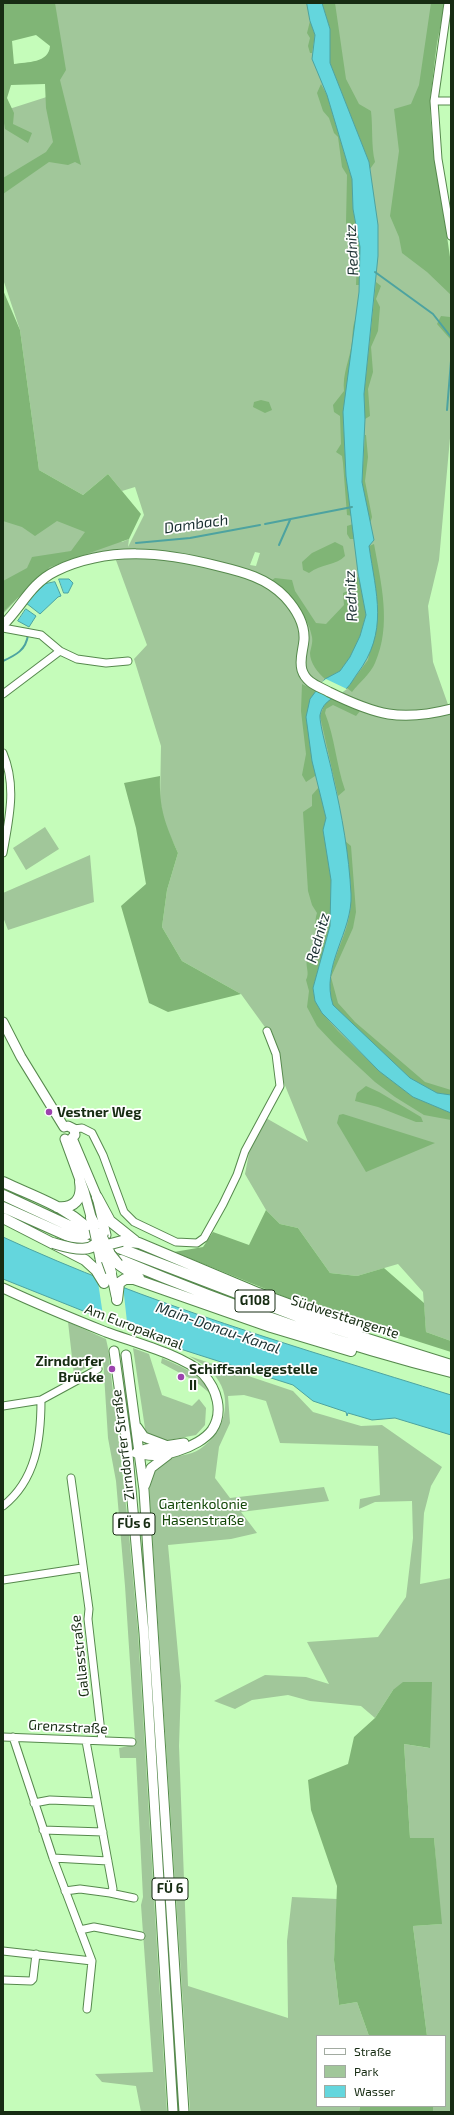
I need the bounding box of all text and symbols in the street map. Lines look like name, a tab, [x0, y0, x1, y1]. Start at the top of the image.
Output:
water label: Rednitz	[342, 224, 362, 276]
water label: Dambach	[163, 511, 229, 537]
water label: Rednitz	[341, 570, 361, 622]
water label: Rednitz	[302, 911, 334, 965]
place label: Vestner Weg	[57, 1104, 141, 1120]
marker: Vestner Weg	[44, 1107, 54, 1117]
road number: G108	[235, 1290, 275, 1312]
street label: Südwesttangente	[289, 1292, 401, 1342]
water label: Main-Donau-Kanal	[153, 1298, 283, 1358]
street label: Am Europakanal	[82, 1301, 186, 1353]
place label: Zirndorfer Brücke	[35, 1353, 104, 1386]
place label: Schiffsanlegestelle II	[189, 1361, 318, 1394]
marker: Zirndorfer Brücke	[107, 1364, 117, 1374]
marker: Schiffsanlegestelle II	[176, 1372, 186, 1382]
street label: Zirndorfer Straße	[108, 1389, 138, 1501]
park label: Gartenkolonie Hasenstraße	[158, 1496, 248, 1528]
road number: FÜs 6	[113, 1513, 155, 1535]
street label: Gallasstraße	[67, 1614, 93, 1698]
street label: Grenzstraße	[28, 1717, 108, 1737]
road number: FÜ 6	[152, 1878, 188, 1900]
legend	[316, 2035, 446, 2107]
text: Straße	[354, 2044, 391, 2058]
text: Park	[354, 2064, 379, 2078]
text: Wasser	[354, 2084, 395, 2098]

